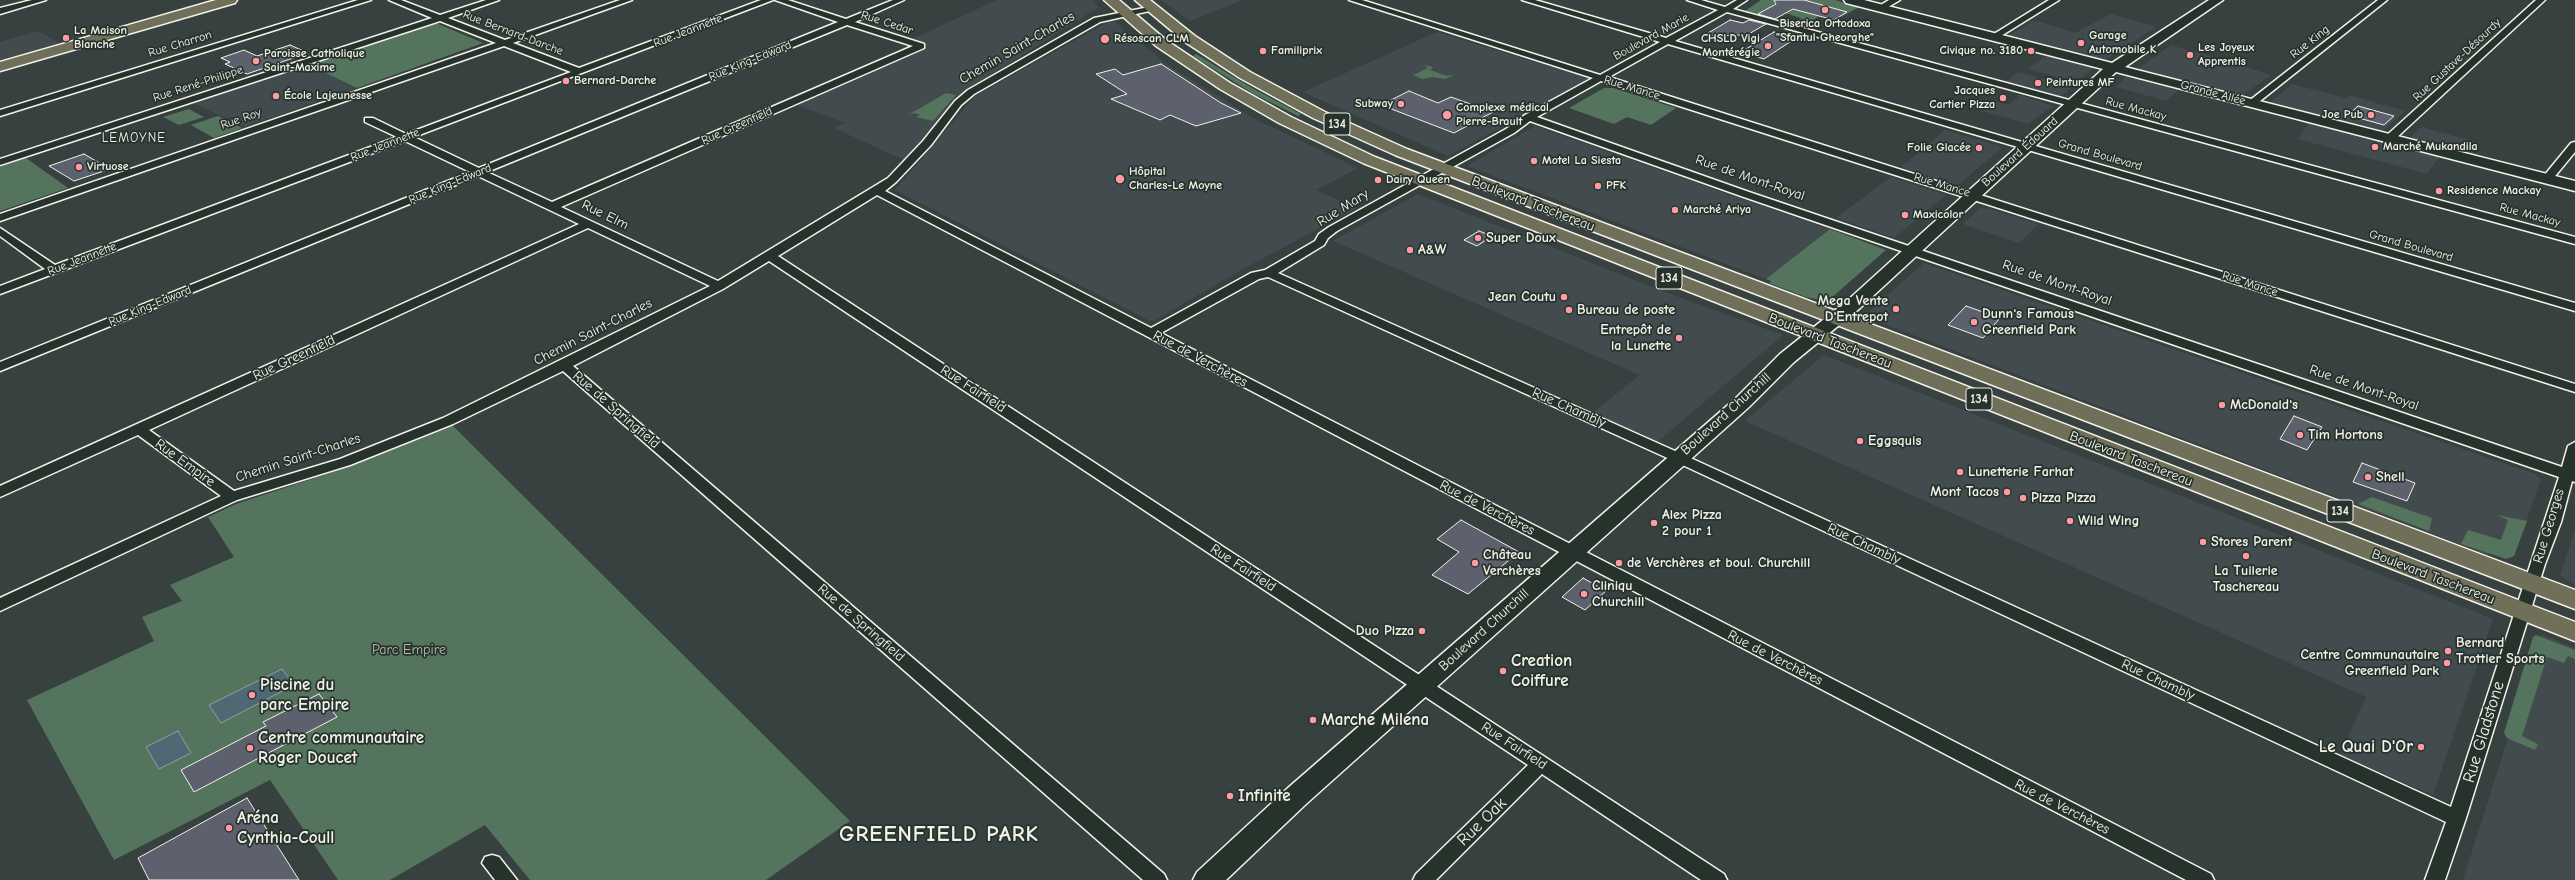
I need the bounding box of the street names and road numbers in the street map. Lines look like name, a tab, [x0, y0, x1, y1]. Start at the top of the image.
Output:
street label: Rue Bernard-Darche	[461, 7, 565, 59]
street label: Rue Cedar	[859, 8, 915, 38]
street label: Chemin Saint-Charles	[956, 8, 1078, 88]
street label: Boulevard Marie	[1611, 10, 1691, 64]
street label: Rue Jeannette	[651, 11, 725, 51]
street label: Rue Gustave-Désourdy	[2410, 16, 2504, 104]
street label: Rue King	[2288, 22, 2332, 62]
street label: Rue Charron	[147, 28, 213, 60]
street label: Rue King-Edward	[706, 38, 794, 84]
street label: Rue René-Philippe	[151, 63, 245, 105]
street label: Rue Mance	[1602, 73, 1662, 103]
street label: Grande Allée	[2179, 77, 2247, 109]
street label: Rue Mackay	[2104, 94, 2168, 124]
street label: Rue Greenfield	[699, 104, 775, 148]
street label: Rue Roy	[219, 105, 263, 133]
road number: 134	[1324, 113, 1350, 135]
street label: Boulevard Édouard	[1979, 114, 2061, 190]
street label: Rue Jeannette	[348, 125, 422, 165]
street label: Grand Boulevard	[2056, 136, 2144, 174]
street label: Rue de Mont-Royal	[1693, 151, 1807, 205]
street label: Rue King-Edward	[406, 161, 494, 207]
street label: Rue Mance	[1912, 170, 1972, 200]
street label: Boulevard Taschereau	[1469, 173, 1597, 235]
street label: Rue Mary	[1314, 186, 1372, 230]
street label: Rue Elm	[579, 196, 631, 234]
street label: Rue Mackay	[2498, 200, 2562, 230]
street label: Grand Boulevard	[2367, 227, 2455, 265]
street label: Rue Jeannette	[45, 239, 119, 279]
street label: Rue de Mont-Royal	[2000, 256, 2114, 310]
road number: 134	[1656, 267, 1682, 289]
street label: Rue Mance	[2220, 268, 2280, 300]
street label: Rue King-Edward	[106, 283, 194, 329]
street label: Chemin Saint-Charles	[531, 295, 655, 369]
street label: Boulevard Taschereau	[1766, 310, 1894, 372]
street label: Rue de Verchères	[1150, 327, 1250, 391]
street label: Rue Greenfield	[250, 332, 338, 384]
street label: Rue de Mont-Royal	[2307, 361, 2421, 415]
street label: Rue Fairfield	[937, 362, 1009, 416]
street label: Rue de Springfield	[569, 368, 663, 452]
street label: Boulevard Churchill	[1678, 369, 1774, 459]
street label: Rue Chambly	[1530, 384, 1608, 432]
road number: 134	[1966, 388, 1992, 410]
street label: Boulevard Taschereau	[2067, 428, 2195, 490]
street label: Chemin Saint-Charles	[233, 430, 363, 486]
street label: Rue Empire	[152, 436, 218, 490]
street label: Rue de Verchères	[1437, 477, 1537, 539]
street label: Rue Georges	[2530, 487, 2568, 565]
road number: 134	[2327, 500, 2353, 522]
street label: Rue Chambly	[1825, 520, 1903, 568]
street label: Rue Fairfield	[1207, 541, 1279, 595]
street label: Boulevard Taschereau	[2369, 546, 2497, 608]
street label: Rue de Springfield	[814, 581, 908, 665]
street label: Boulevard Churchill	[1436, 585, 1532, 675]
street label: Rue de Verchères	[1725, 627, 1825, 689]
street label: Rue Chambly	[2119, 656, 2197, 704]
street label: Rue Gladstone	[2459, 679, 2509, 785]
street label: Rue Fairfield	[1478, 719, 1550, 773]
street label: Rue de Verchères	[2012, 776, 2112, 838]
street label: Rue Oak	[1453, 793, 1511, 851]

